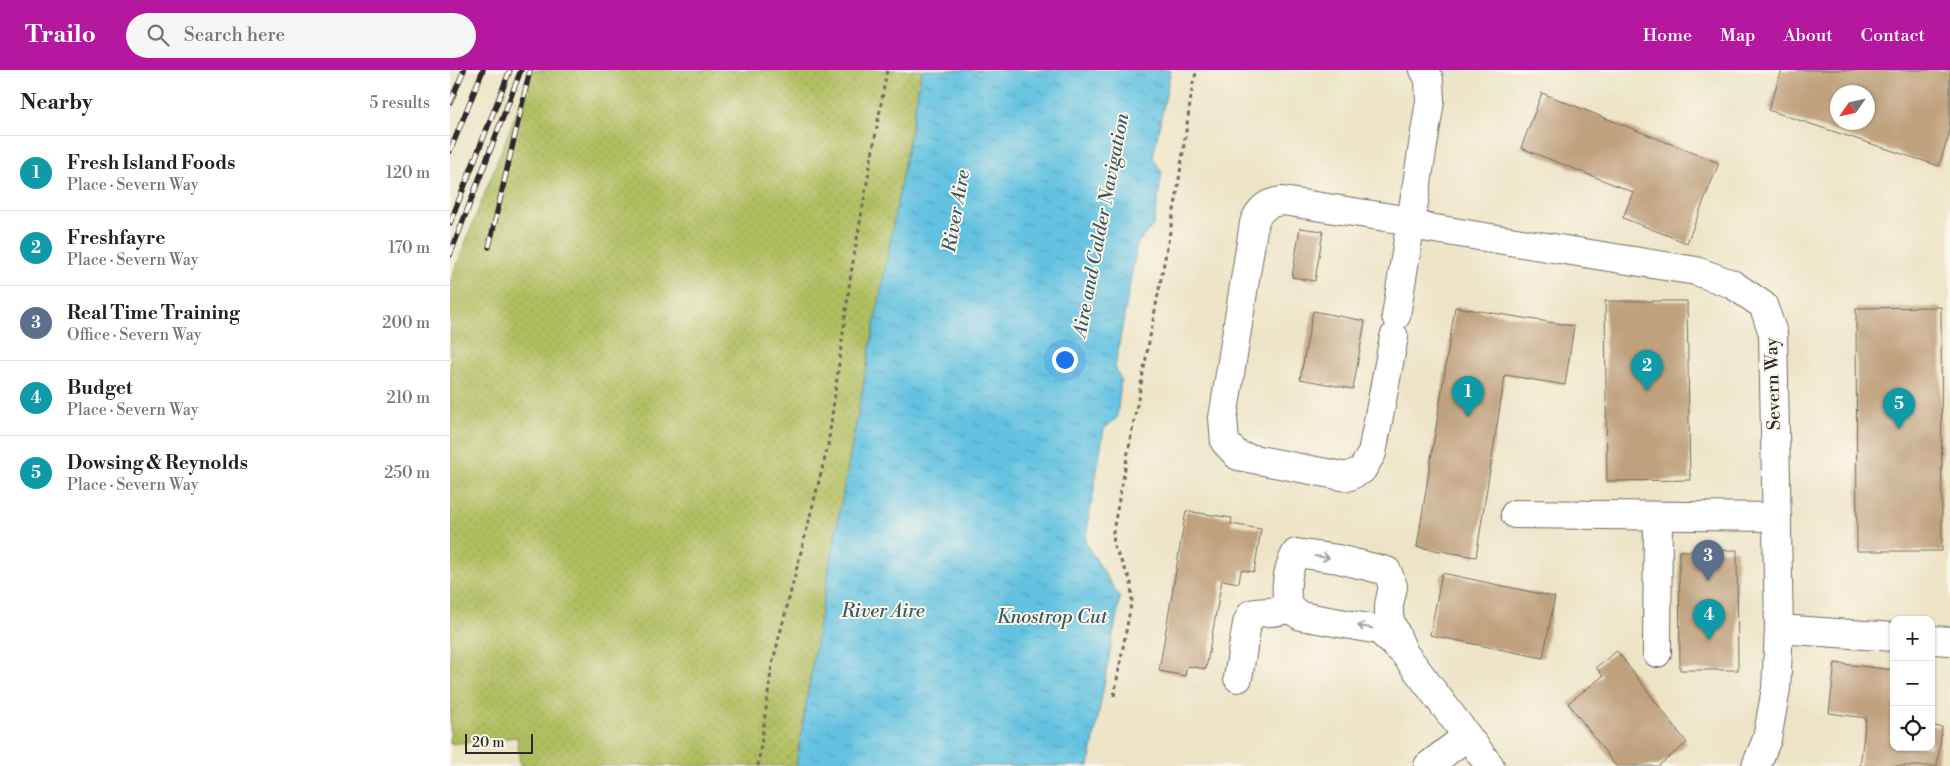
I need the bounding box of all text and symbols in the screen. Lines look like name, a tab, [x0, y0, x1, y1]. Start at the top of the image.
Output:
search box	[126, 13, 476, 58]
text: Trailo	[25, 20, 96, 50]
icon: search	[144, 21, 172, 49]
text: Search here	[184, 23, 285, 47]
text: Home	[1643, 24, 1692, 47]
text: Map	[1720, 24, 1756, 47]
text: About	[1784, 24, 1833, 47]
text: Contact	[1861, 24, 1925, 47]
north arrow	[1830, 85, 1875, 130]
text: Nearby	[20, 90, 93, 116]
text: 5 results	[369, 93, 430, 113]
water label: Aire and Calder Navigation	[1067, 111, 1135, 341]
text: Fresh Island Foods	[67, 151, 235, 175]
text: 1	[32, 163, 40, 183]
text: 120 m	[386, 163, 430, 183]
water label: River Aire	[937, 168, 975, 255]
text: Place · Severn Way	[67, 175, 198, 195]
text: Freshfayre	[67, 226, 166, 250]
text: 2	[31, 238, 41, 258]
text: 170 m	[388, 238, 430, 258]
text: Place · Severn Way	[67, 250, 198, 270]
text: Real Time Training	[67, 301, 240, 325]
text: 3	[31, 313, 41, 333]
text: 200 m	[382, 313, 430, 333]
text: Office · Severn Way	[67, 325, 202, 345]
street label: Severn Way	[1760, 337, 1786, 431]
your location	[1052, 347, 1078, 373]
pin: 2	[1631, 350, 1663, 391]
text: Budget	[67, 376, 133, 400]
pin: 1	[1452, 376, 1484, 417]
text: 4	[31, 388, 41, 408]
text: 210 m	[386, 388, 430, 408]
pin: 5	[1883, 388, 1915, 429]
text: Place · Severn Way	[67, 400, 198, 420]
text: Dowsing & Reynolds	[67, 451, 248, 475]
text: 5	[31, 463, 41, 483]
text: 250 m	[384, 463, 430, 483]
text: Place · Severn Way	[67, 475, 198, 495]
pin: 3	[1692, 540, 1724, 581]
one-way arrow	[1313, 552, 1329, 562]
water label: River Aire	[840, 599, 925, 623]
pin: 4	[1693, 599, 1725, 640]
water label: Knostrop Cut	[997, 605, 1108, 629]
map controls	[1890, 616, 1935, 751]
button: +	[1890, 616, 1935, 661]
one-way arrow	[1357, 622, 1373, 632]
button: −	[1890, 661, 1935, 706]
button: locate	[1890, 706, 1935, 751]
scale bar	[465, 731, 532, 754]
text: 20 m	[472, 734, 504, 752]

